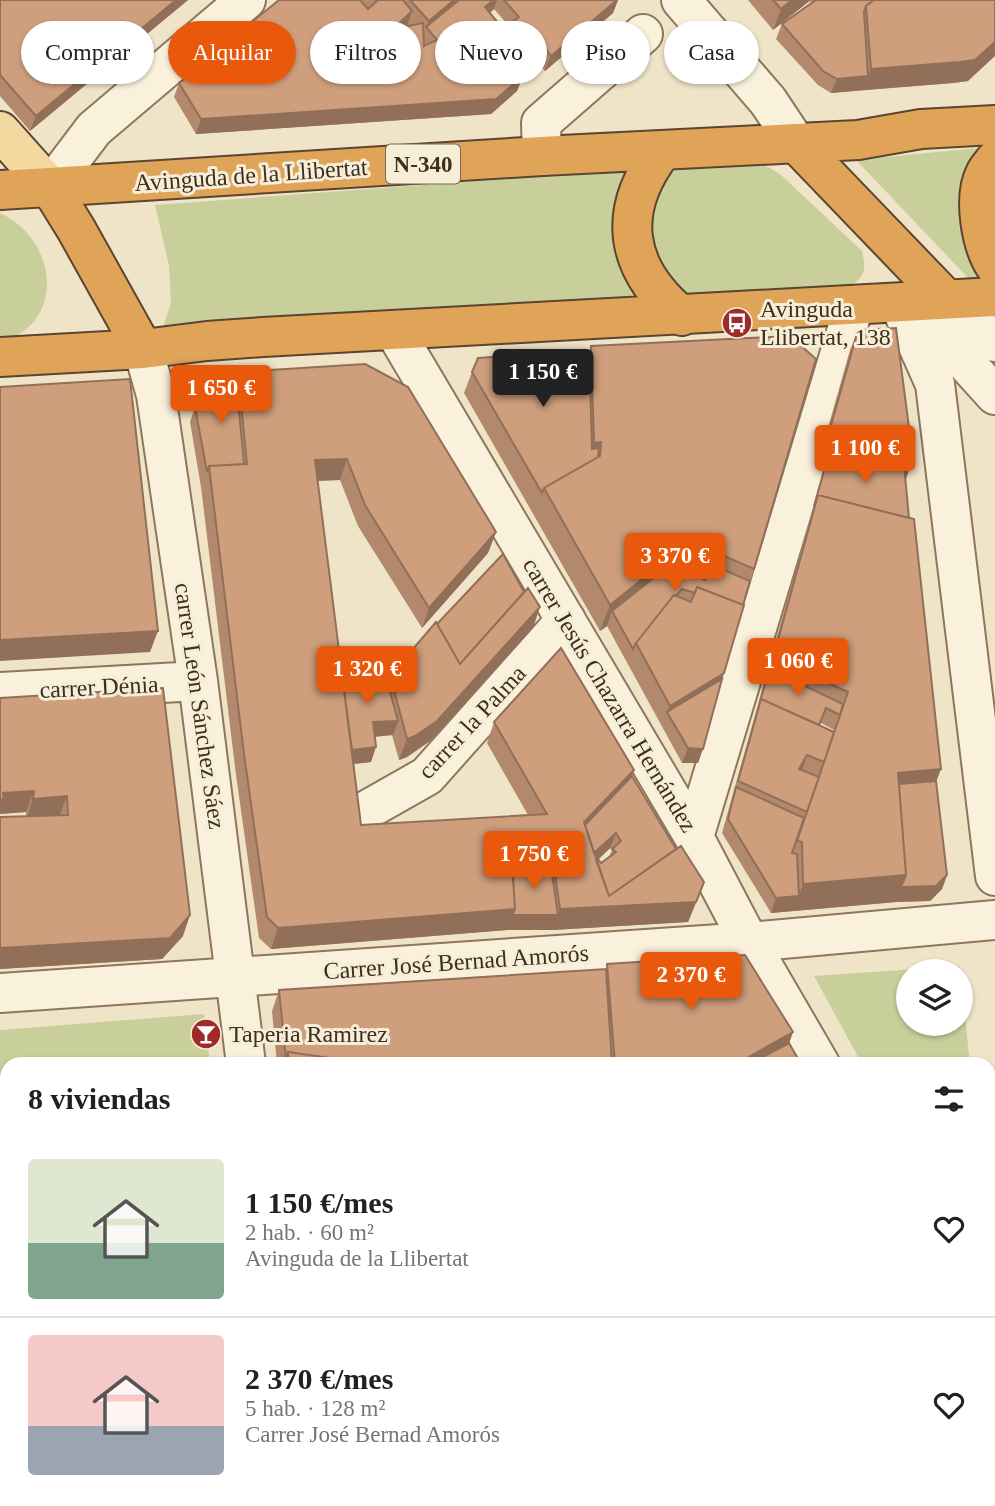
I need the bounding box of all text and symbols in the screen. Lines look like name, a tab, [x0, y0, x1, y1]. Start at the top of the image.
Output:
chip: Comprar	[21, 21, 154, 84]
chip: Alquilar	[168, 21, 296, 84]
chip: Filtros	[310, 21, 421, 84]
chip: Nuevo	[435, 21, 547, 84]
chip: Piso	[561, 21, 650, 84]
chip: Casa	[664, 21, 759, 84]
road number: N-340	[386, 144, 460, 183]
street label: Avinguda de la Llibertat	[134, 154, 369, 196]
place label: Avinguda Llibertat, 138	[760, 296, 891, 350]
bus stop icon: Avinguda Llibertat, 138	[720, 306, 754, 340]
pin: 1 150 €	[478, 350, 608, 409]
text: 1 150 €	[509, 359, 578, 384]
pin: 1 650 €	[156, 366, 286, 425]
text: 1 650 €	[187, 375, 256, 400]
pin: 1 100 €	[800, 426, 930, 485]
text: 1 100 €	[831, 435, 900, 460]
pin: 3 370 €	[610, 534, 740, 593]
text: 3 370 €	[641, 543, 710, 568]
street label: carrer Jesús Chazarra Hernández	[518, 553, 702, 837]
street label: carrer León Sánchez Sáez	[170, 581, 230, 831]
pin: 1 060 €	[733, 638, 863, 698]
pin: 1 320 €	[302, 646, 432, 706]
text: 1 060 €	[764, 648, 833, 673]
text: 1 320 €	[333, 656, 402, 681]
street label: carrer la Palma	[413, 660, 531, 784]
street label: carrer Dénia	[39, 671, 160, 703]
pin: 1 750 €	[469, 832, 599, 891]
text: 1 750 €	[500, 841, 569, 866]
street label: Carrer José Bernad Amorós	[322, 940, 590, 984]
pin: 2 370 €	[626, 953, 756, 1012]
map controls	[896, 959, 973, 1036]
button: layers	[896, 959, 973, 1036]
text: 2 370 €	[657, 962, 726, 987]
bar icon: Taperia Ramirez	[189, 1017, 223, 1051]
place label: Taperia Ramirez	[229, 1021, 388, 1047]
icon: filters	[930, 1080, 968, 1118]
text: 8 viviendas	[28, 1082, 171, 1115]
text: 1 150 €/mes	[245, 1186, 393, 1219]
icon: home	[84, 1187, 168, 1271]
icon: heart	[930, 1210, 968, 1248]
text: 2 hab. · 60 m²	[245, 1220, 374, 1245]
text: Avinguda de la Llibertat	[245, 1246, 469, 1271]
text: 2 370 €/mes	[245, 1362, 393, 1395]
icon: home	[84, 1363, 168, 1447]
icon: heart	[930, 1386, 968, 1424]
text: 5 hab. · 128 m²	[245, 1396, 385, 1421]
text: Carrer José Bernad Amorós	[245, 1422, 500, 1447]

